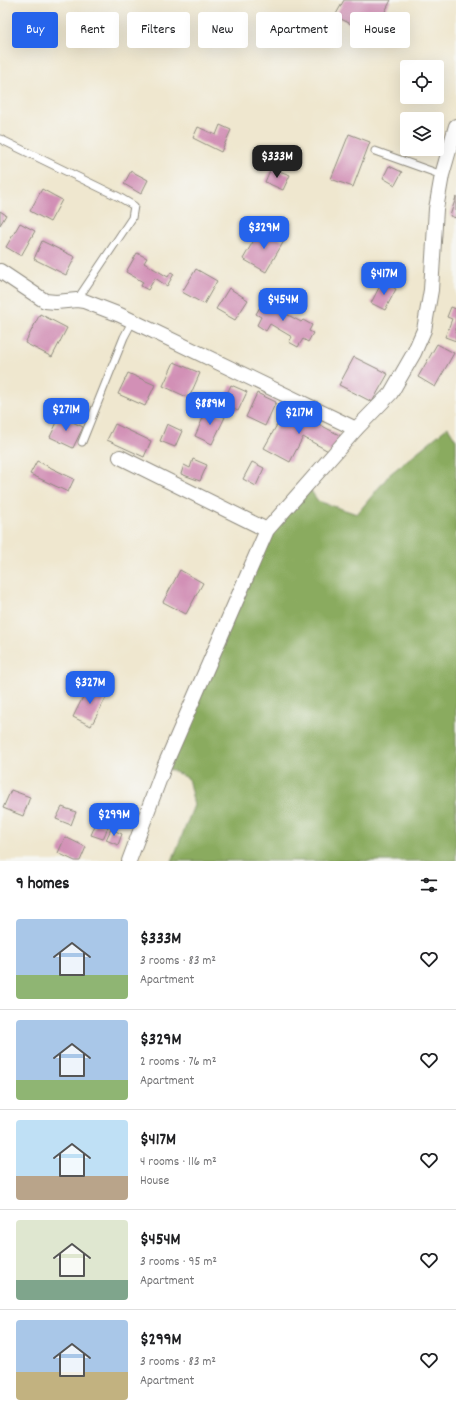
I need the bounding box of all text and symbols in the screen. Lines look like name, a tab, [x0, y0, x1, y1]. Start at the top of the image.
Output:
chip: Buy	[12, 12, 58, 48]
chip: Rent	[66, 12, 119, 48]
chip: Filters	[127, 12, 190, 48]
chip: New	[198, 12, 248, 48]
chip: Apartment	[256, 12, 342, 48]
chip: House	[350, 12, 410, 48]
map controls	[400, 60, 444, 156]
button: locate	[400, 60, 444, 104]
button: layers	[400, 112, 444, 156]
pin: $333M	[249, 145, 305, 179]
text: $333M	[261, 148, 293, 167]
pin: $329M	[236, 216, 292, 250]
text: $329M	[248, 219, 280, 238]
pin: $417M	[356, 262, 412, 296]
text: $417M	[370, 265, 398, 284]
pin: $454M	[255, 288, 311, 322]
text: $454M	[267, 291, 299, 310]
pin: $889M	[182, 392, 238, 426]
text: $889M	[195, 395, 225, 414]
pin: $271M	[38, 398, 94, 432]
text: $271M	[52, 401, 80, 420]
pin: $217M	[271, 401, 327, 435]
text: $217M	[285, 404, 313, 423]
pin: $327M	[62, 671, 118, 705]
text: $327M	[75, 674, 105, 693]
pin: $299M	[86, 803, 142, 837]
text: $299M	[98, 806, 130, 825]
text: 9 homes	[16, 873, 69, 897]
icon: filters	[418, 874, 440, 896]
text: $333M	[140, 928, 181, 952]
icon: home	[48, 935, 96, 983]
icon: heart	[418, 948, 440, 970]
text: 3 rooms · 83 m²	[140, 952, 216, 971]
text: Apartment	[140, 971, 194, 990]
text: $329M	[140, 1029, 181, 1053]
icon: home	[48, 1036, 96, 1084]
icon: heart	[418, 1049, 440, 1071]
text: 2 rooms · 76 m²	[140, 1053, 216, 1072]
text: Apartment	[140, 1072, 194, 1091]
text: $417M	[140, 1129, 176, 1153]
icon: home	[48, 1136, 96, 1184]
icon: heart	[418, 1149, 440, 1171]
text: 4 rooms · 116 m²	[140, 1153, 217, 1172]
text: House	[140, 1172, 169, 1191]
text: $454M	[140, 1229, 181, 1253]
icon: home	[48, 1236, 96, 1284]
icon: heart	[418, 1249, 440, 1271]
text: 3 rooms · 95 m²	[140, 1253, 217, 1272]
text: Apartment	[140, 1272, 194, 1291]
text: $299M	[140, 1329, 182, 1353]
icon: home	[48, 1336, 96, 1384]
icon: heart	[418, 1349, 440, 1371]
text: 3 rooms · 83 m²	[140, 1353, 216, 1372]
text: Apartment	[140, 1372, 194, 1391]

